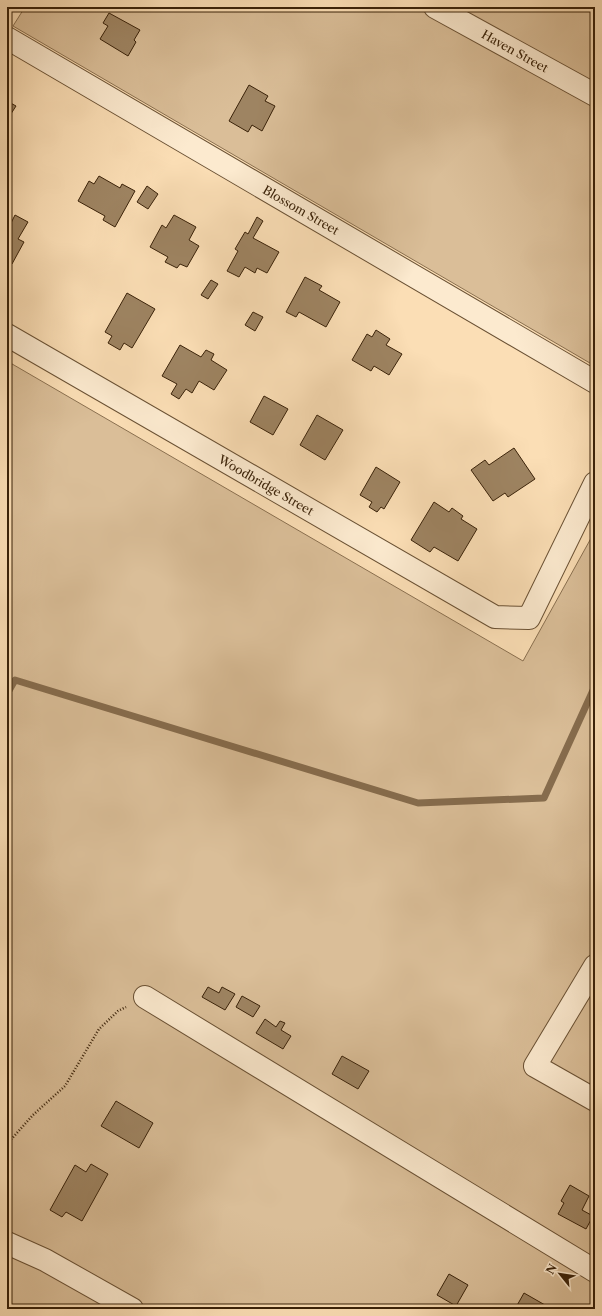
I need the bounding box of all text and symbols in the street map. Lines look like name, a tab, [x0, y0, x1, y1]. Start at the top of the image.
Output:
street label: Haven Street	[479, 27, 552, 76]
street label: Blossom Street	[260, 182, 342, 238]
street label: Woodbridge Street	[215, 451, 317, 519]
north arrow	[540, 1254, 580, 1294]
text: N	[543, 1261, 560, 1277]

